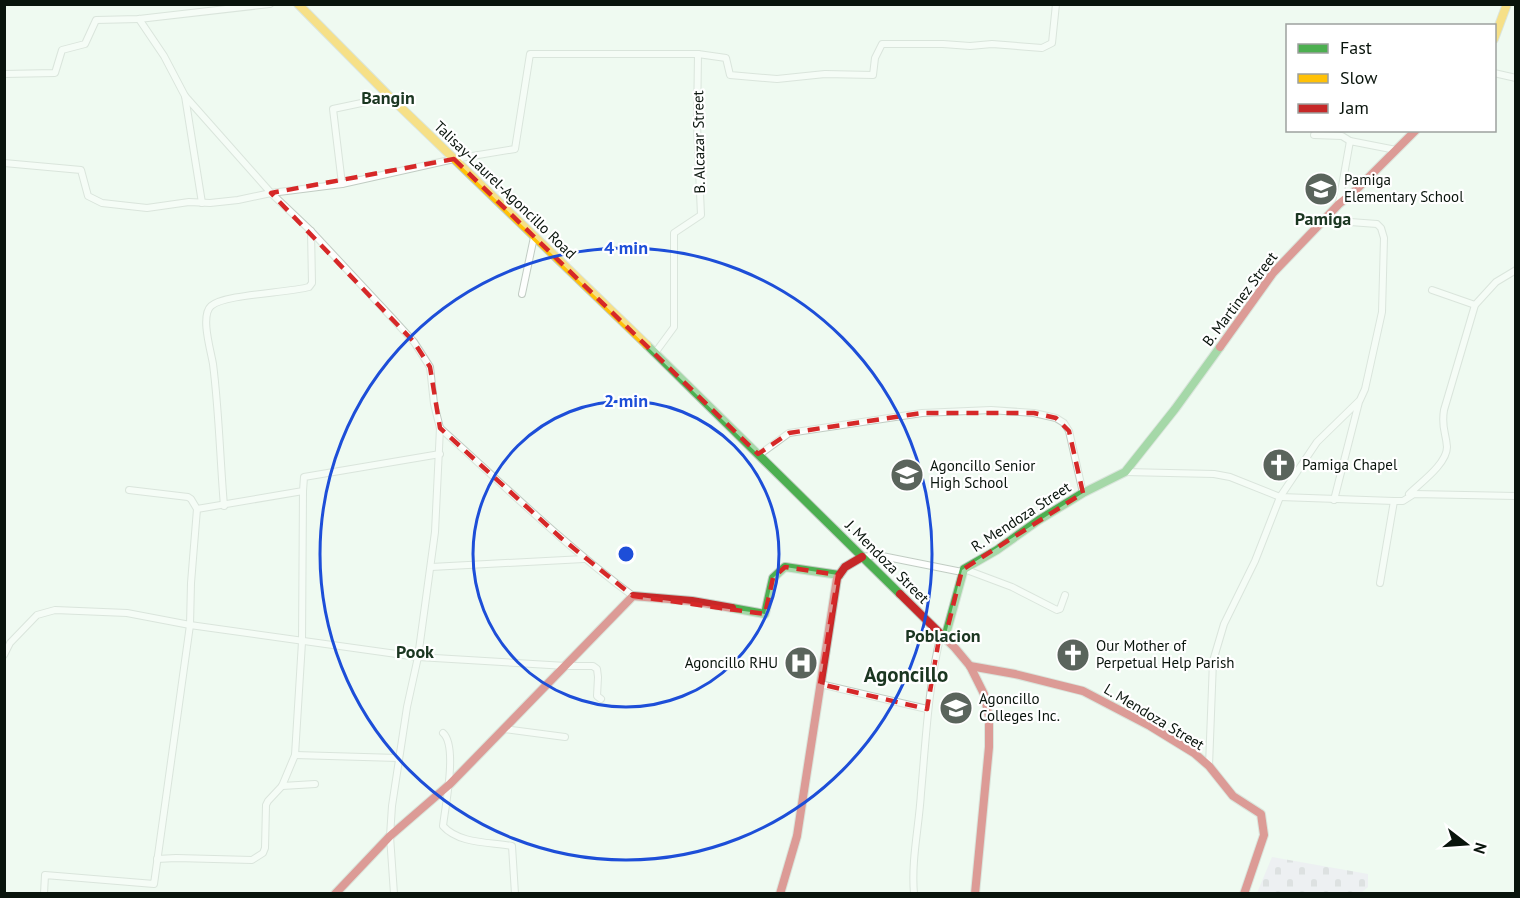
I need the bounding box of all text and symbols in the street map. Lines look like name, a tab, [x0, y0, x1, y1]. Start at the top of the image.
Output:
legend	[1286, 24, 1496, 132]
text: Fast	[1340, 36, 1372, 59]
text: Slow	[1340, 66, 1378, 89]
district label: Bangin	[361, 86, 415, 109]
street label: B. Alcazar Street	[688, 90, 709, 194]
text: Jam	[1339, 96, 1369, 119]
street label: Talisay-Laurel-Agoncillo Road	[430, 117, 580, 263]
place label: Pamiga Elementary School	[1344, 170, 1464, 206]
school or university icon: Pamiga Elementary School	[1303, 171, 1339, 207]
district label: Pamiga	[1295, 207, 1351, 230]
text: 4 min	[604, 236, 648, 259]
street label: B. Martinez Street	[1198, 248, 1281, 350]
text: 2 min	[604, 389, 648, 412]
church icon: Pamiga Chapel	[1261, 447, 1297, 483]
place label: Pamiga Chapel	[1302, 455, 1398, 474]
place label: Agoncillo Senior High School	[930, 456, 1035, 492]
school or university icon: Agoncillo Senior High School	[889, 457, 925, 493]
street label: R. Mendoza Street	[967, 477, 1074, 556]
street label: J. Mendoza Street	[841, 515, 933, 607]
centre of rings	[616, 544, 636, 564]
district label: Poblacion	[905, 624, 981, 647]
place label: Our Mother of Perpetual Help Parish	[1096, 636, 1234, 672]
church icon: Our Mother of Perpetual Help Parish	[1055, 637, 1091, 673]
district label: Pook	[396, 640, 434, 663]
hospital icon: Agoncillo RHU	[783, 645, 819, 681]
place label: Agoncillo RHU	[685, 653, 778, 672]
district label: Agoncillo	[864, 661, 948, 688]
street label: L. Mendoza Street	[1101, 679, 1208, 754]
place label: Agoncillo Colleges Inc.	[979, 689, 1060, 725]
school or university icon: Agoncillo Colleges Inc.	[938, 690, 974, 726]
north arrow	[1436, 814, 1496, 874]
text: N	[1469, 840, 1491, 856]

